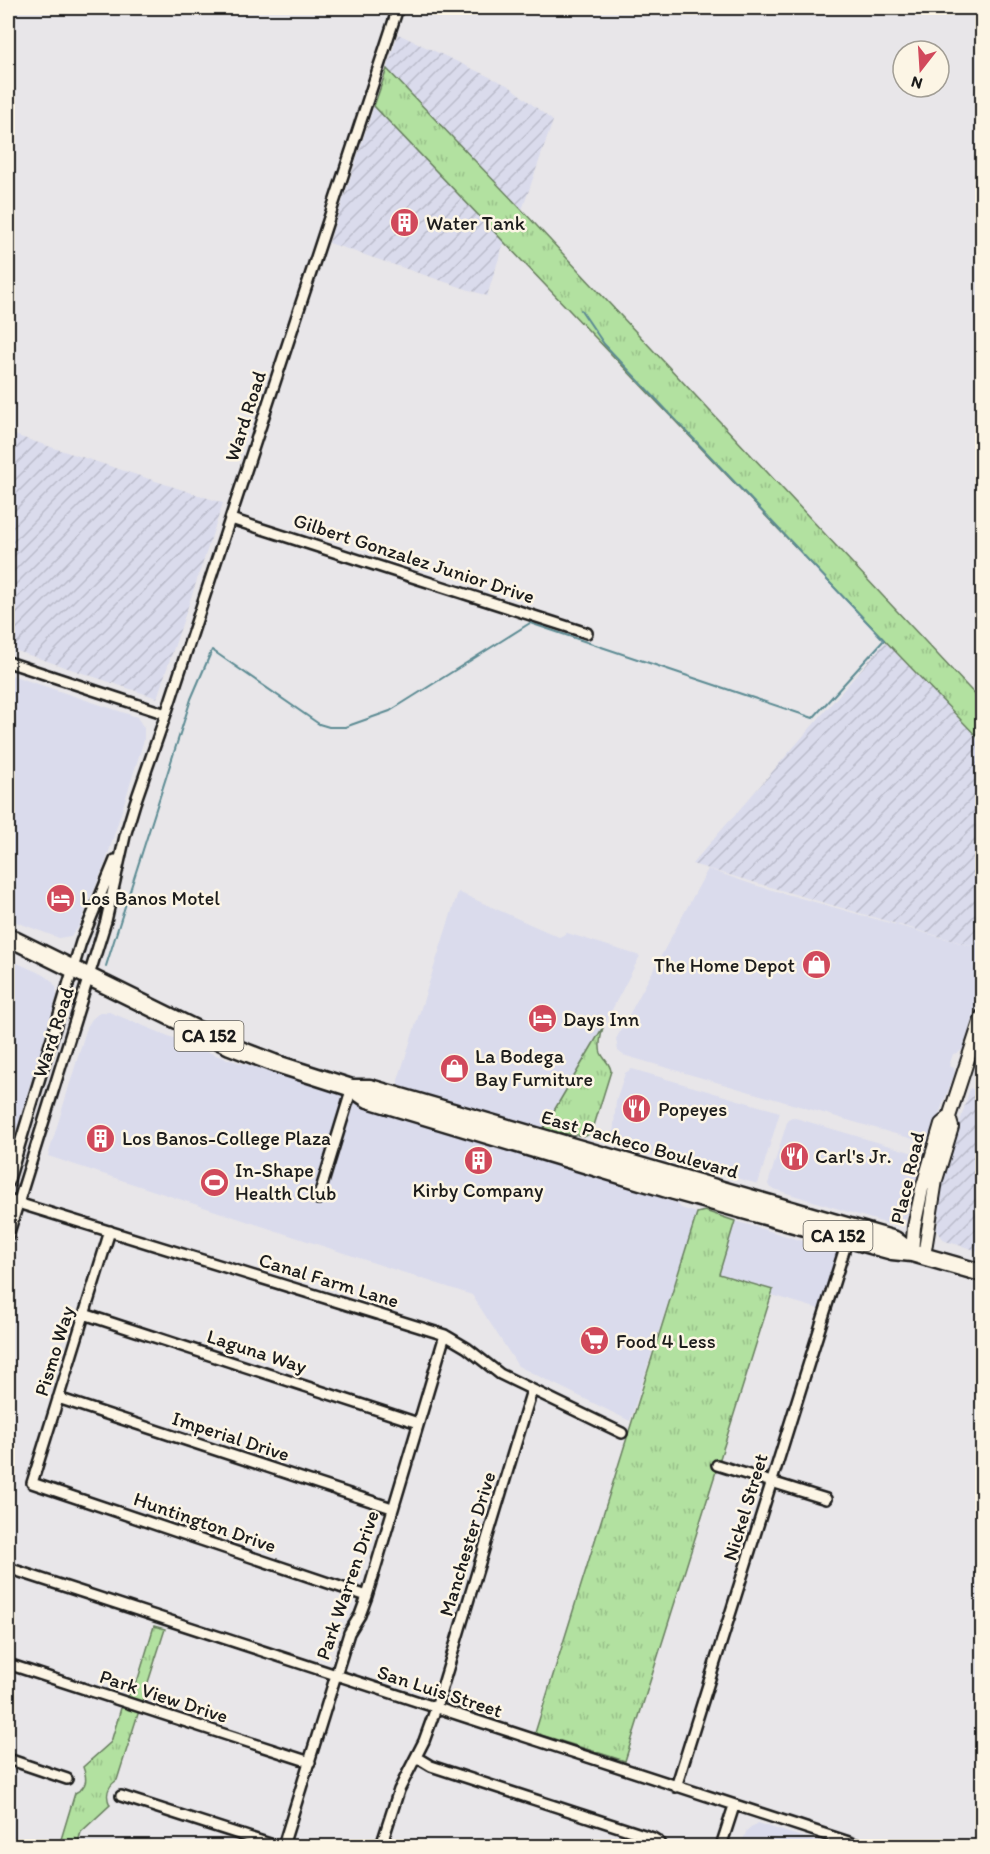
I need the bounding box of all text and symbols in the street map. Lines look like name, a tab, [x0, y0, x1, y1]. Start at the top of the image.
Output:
north arrow	[891, 39, 951, 99]
text: N	[909, 72, 925, 94]
building icon: Water Tank	[389, 207, 421, 239]
place label: Water Tank	[426, 211, 526, 235]
street label: Ward Road	[219, 368, 271, 464]
street label: Gilbert Gonzalez Junior Drive	[290, 508, 538, 608]
hotel icon: Los Banos Motel	[44, 882, 76, 914]
place label: Los Banos Motel	[81, 886, 220, 910]
shop icon: The Home Depot	[800, 949, 832, 981]
place label: The Home Depot	[654, 953, 795, 977]
street label: Ward Road	[27, 984, 79, 1080]
hotel icon: Days Inn	[526, 1003, 558, 1035]
place label: Days Inn	[563, 1007, 639, 1031]
road number: CA 152	[174, 1021, 244, 1051]
place label: La Bodega Bay Furniture	[475, 1044, 593, 1091]
shop icon: La Bodega Bay Furniture	[438, 1052, 470, 1084]
restaurant icon: Popeyes	[621, 1093, 653, 1125]
place label: Popeyes	[658, 1097, 727, 1121]
street label: East Pacheco Boulevard	[539, 1104, 742, 1184]
building icon: Los Banos-College Plaza	[85, 1122, 117, 1154]
place label: Los Banos-College Plaza	[122, 1126, 331, 1150]
street label: Place Road	[885, 1129, 929, 1227]
restaurant icon: Carl's Jr.	[778, 1140, 810, 1172]
building icon: Kirby Company	[462, 1144, 494, 1176]
place label: Carl's Jr.	[815, 1144, 892, 1168]
place label: In-Shape Health Club	[235, 1158, 336, 1205]
sports icon: In-Shape Health Club	[198, 1166, 230, 1198]
place label: Kirby Company	[413, 1178, 544, 1202]
road number: CA 152	[804, 1221, 872, 1251]
street label: Canal Farm Lane	[256, 1247, 402, 1313]
street label: Pismo Way	[29, 1302, 79, 1399]
street label: Laguna Way	[204, 1324, 310, 1379]
supermarket icon: Food 4 Less	[579, 1325, 611, 1357]
place label: Food 4 Less	[616, 1329, 716, 1353]
street label: Imperial Drive	[169, 1406, 293, 1466]
street label: Nickel Street	[717, 1450, 773, 1564]
street label: Manchester Drive	[434, 1469, 500, 1619]
street label: Huntington Drive	[131, 1486, 279, 1558]
street label: Park Warren Drive	[310, 1507, 384, 1663]
street label: San Luis Street	[374, 1659, 506, 1723]
street label: Park View Drive	[97, 1664, 231, 1728]

